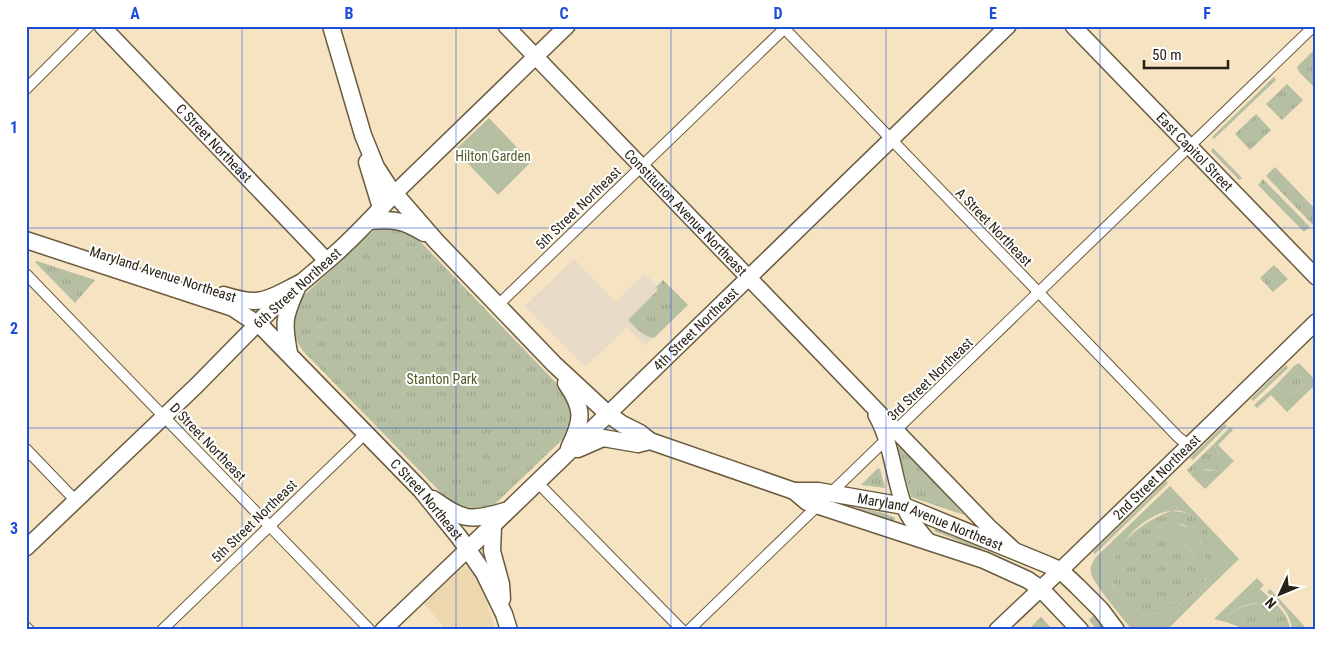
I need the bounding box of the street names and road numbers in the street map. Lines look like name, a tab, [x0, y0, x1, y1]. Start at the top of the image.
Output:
street label: C Street Northeast	[173, 101, 255, 185]
street label: East Capitol Street	[1153, 109, 1236, 194]
street label: Constitution Avenue Northeast	[621, 146, 750, 279]
street label: 5th Street Northeast	[532, 163, 624, 253]
street label: A Street Northeast	[953, 185, 1035, 269]
street label: Maryland Avenue Northeast	[88, 243, 238, 305]
street label: 6th Street Northeast	[250, 245, 344, 331]
street label: 4th Street Northeast	[650, 284, 741, 374]
street label: 3rd Street Northeast	[884, 334, 976, 424]
street label: D Street Northeast	[167, 400, 249, 484]
street label: 2nd Street Northeast	[1110, 431, 1203, 523]
street label: C Street Northeast	[387, 455, 466, 543]
street label: 5th Street Northeast	[208, 476, 300, 566]
street label: Maryland Avenue Northeast	[856, 490, 1005, 553]

